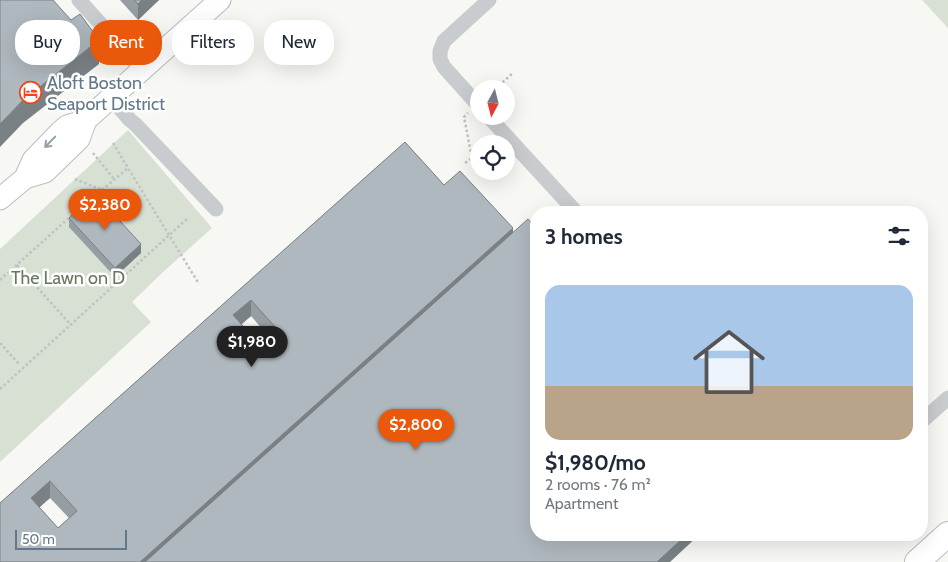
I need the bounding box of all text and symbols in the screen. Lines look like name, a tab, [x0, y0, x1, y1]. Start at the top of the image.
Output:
chip: Buy	[15, 20, 80, 65]
chip: Rent	[90, 20, 162, 65]
chip: Filters	[172, 20, 254, 65]
chip: New	[264, 20, 334, 65]
place label: Aloft Boston Seaport District	[47, 72, 165, 115]
north arrow	[470, 80, 515, 125]
map controls	[470, 80, 515, 180]
hotel icon: Aloft Boston Seaport District	[19, 81, 43, 105]
button: locate	[470, 135, 515, 180]
one-way arrow	[44, 136, 56, 148]
pin: $2,380	[64, 188, 146, 231]
text: $2,380	[79, 195, 131, 214]
icon: filters	[885, 222, 913, 250]
text: 3 homes	[545, 224, 623, 249]
park label: The Lawn on D	[11, 267, 125, 289]
icon: home	[684, 317, 774, 407]
pin: $1,980	[211, 326, 293, 368]
text: $1,980	[228, 332, 276, 351]
pin: $2,800	[375, 408, 457, 451]
text: $2,800	[389, 415, 443, 434]
text: $1,980/mo	[545, 450, 646, 475]
text: 2 rooms · 76 m²	[545, 475, 651, 494]
text: Apartment	[545, 494, 618, 513]
scale bar	[15, 527, 128, 550]
text: 50 m	[22, 530, 55, 548]

